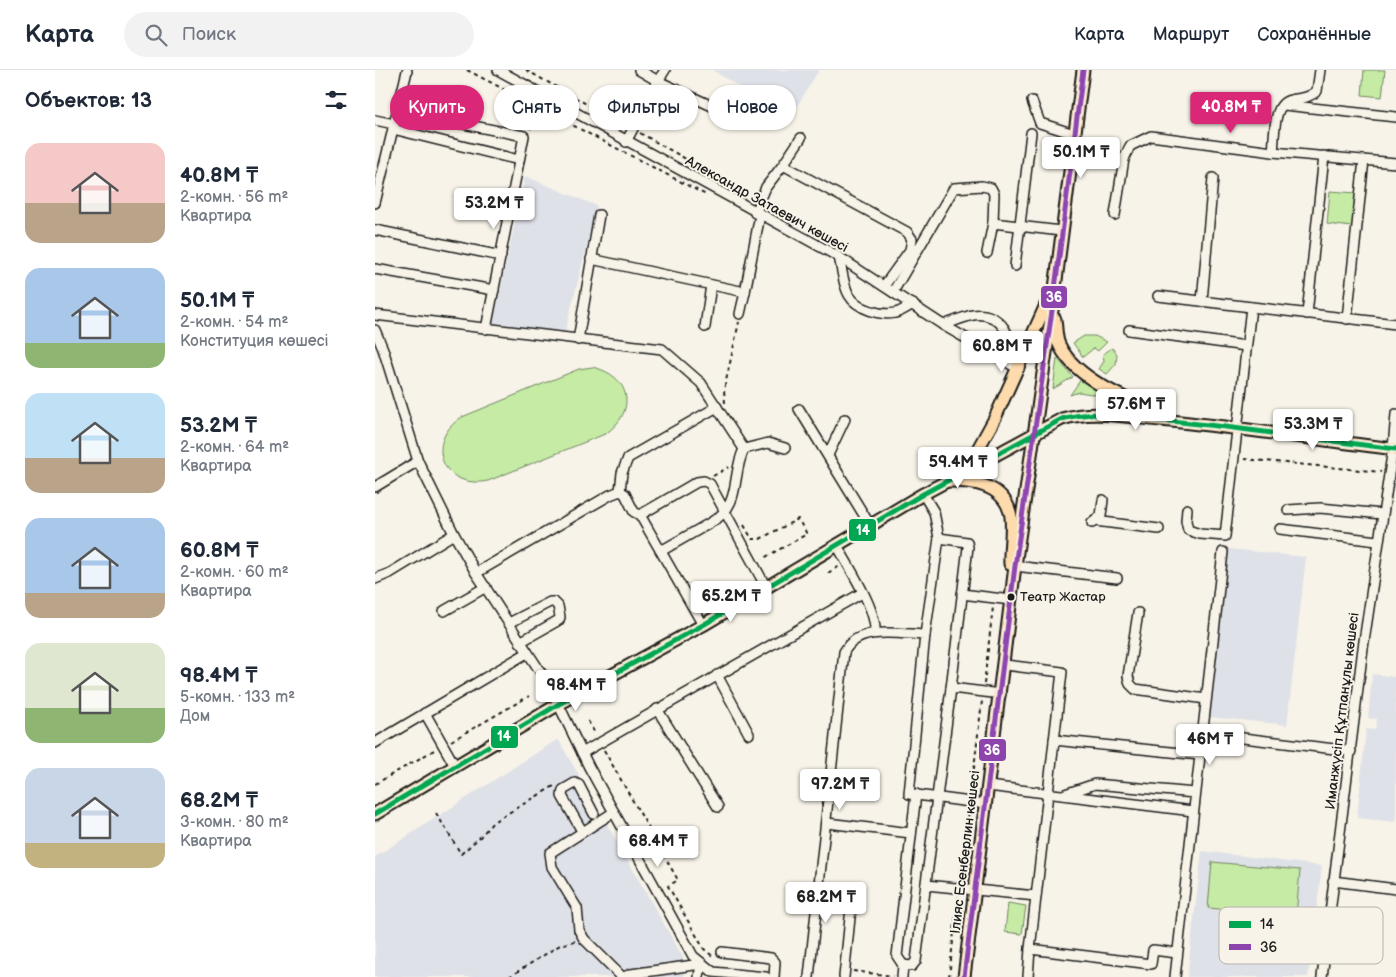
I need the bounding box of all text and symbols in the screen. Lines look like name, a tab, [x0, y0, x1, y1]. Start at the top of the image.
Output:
search box	[124, 12, 474, 57]
text: Карта	[25, 20, 94, 49]
icon: search	[142, 21, 170, 49]
text: Поиск	[182, 23, 236, 46]
text: Карта	[1074, 24, 1125, 45]
text: Маршрут	[1153, 24, 1229, 45]
text: Сохранённые	[1257, 24, 1371, 45]
chip: Купить	[390, 85, 484, 130]
chip: Снять	[494, 85, 579, 130]
chip: Фильтры	[589, 85, 698, 130]
chip: Новое	[708, 85, 796, 130]
icon: filters	[322, 86, 350, 114]
text: Объектов: 13	[25, 88, 152, 113]
pin: 40.8M ₸	[1185, 92, 1277, 134]
text: 40.8M ₸	[1201, 98, 1261, 117]
pin: 50.1M ₸	[1035, 136, 1127, 179]
text: 50.1M ₸	[1053, 143, 1109, 162]
street label: Александр Затаевич көшесі	[682, 152, 851, 256]
icon: home	[65, 163, 125, 223]
text: 40.8M ₸	[180, 163, 258, 188]
text: 2-комн. · 56 m²	[180, 188, 288, 207]
pin: 53.2M ₸	[448, 188, 540, 230]
text: 53.2M ₸	[465, 194, 523, 213]
text: Квартира	[180, 207, 252, 226]
line badge: 36	[1040, 285, 1068, 309]
icon: home	[65, 288, 125, 348]
text: 50.1M ₸	[180, 288, 254, 313]
text: 36	[1046, 289, 1062, 306]
text: 2-комн. · 54 m²	[180, 313, 288, 332]
pin: 60.8M ₸	[956, 330, 1048, 373]
text: Конституция көшесі	[180, 332, 328, 351]
text: 60.8M ₸	[972, 337, 1032, 356]
pin: 57.6M ₸	[1090, 388, 1182, 431]
text: 57.6M ₸	[1107, 395, 1165, 414]
pin: 53.3M ₸	[1267, 408, 1359, 451]
icon: home	[65, 413, 125, 473]
text: 53.2M ₸	[180, 413, 257, 438]
text: 53.3M ₸	[1284, 415, 1342, 434]
text: 2-комн. · 64 m²	[180, 438, 289, 457]
pin: 59.4M ₸	[912, 446, 1004, 489]
text: 59.4M ₸	[929, 453, 987, 472]
text: Квартира	[180, 457, 252, 476]
line badge: 14	[848, 518, 877, 542]
text: 14	[856, 522, 871, 539]
icon: home	[65, 538, 125, 598]
text: 60.8M ₸	[180, 538, 258, 563]
text: 2-комн. · 60 m²	[180, 563, 289, 582]
pin: 65.2M ₸	[685, 580, 777, 623]
text: Квартира	[180, 582, 252, 601]
text: 65.2M ₸	[702, 587, 760, 606]
place label: Театр Жастар	[1020, 589, 1106, 605]
marker: Театр Жастар	[1006, 592, 1016, 602]
street label: Иманжүсіп Құтпанұлы көшесі	[1321, 612, 1363, 810]
icon: home	[65, 663, 125, 723]
text: 98.4M ₸	[180, 663, 257, 688]
pin: 98.4M ₸	[530, 670, 622, 712]
text: 98.4M ₸	[547, 676, 605, 695]
text: 5-комн. · 133 m²	[180, 688, 295, 707]
text: Дом	[180, 707, 210, 726]
pin: 46M ₸	[1175, 724, 1245, 766]
line badge: 14	[490, 725, 519, 749]
text: 14	[497, 728, 512, 745]
text: 46M ₸	[1187, 730, 1233, 749]
line badge: 36	[978, 738, 1007, 762]
text: 36	[984, 742, 1000, 759]
pin: 97.2M ₸	[794, 768, 886, 811]
street label: Ілияс Есенберлин көшесі	[947, 769, 983, 935]
text: 97.2M ₸	[811, 775, 869, 794]
icon: home	[65, 788, 125, 848]
text: 68.2M ₸	[180, 788, 258, 813]
text: 3-комн. · 80 m²	[180, 813, 289, 832]
pin: 68.4M ₸	[612, 826, 704, 868]
text: Квартира	[180, 832, 252, 851]
text: 68.4M ₸	[628, 832, 688, 851]
pin: 68.2M ₸	[780, 882, 872, 924]
text: 68.2M ₸	[796, 888, 856, 907]
legend	[1219, 907, 1383, 964]
text: 14	[1260, 916, 1274, 933]
text: 36	[1260, 939, 1278, 956]

